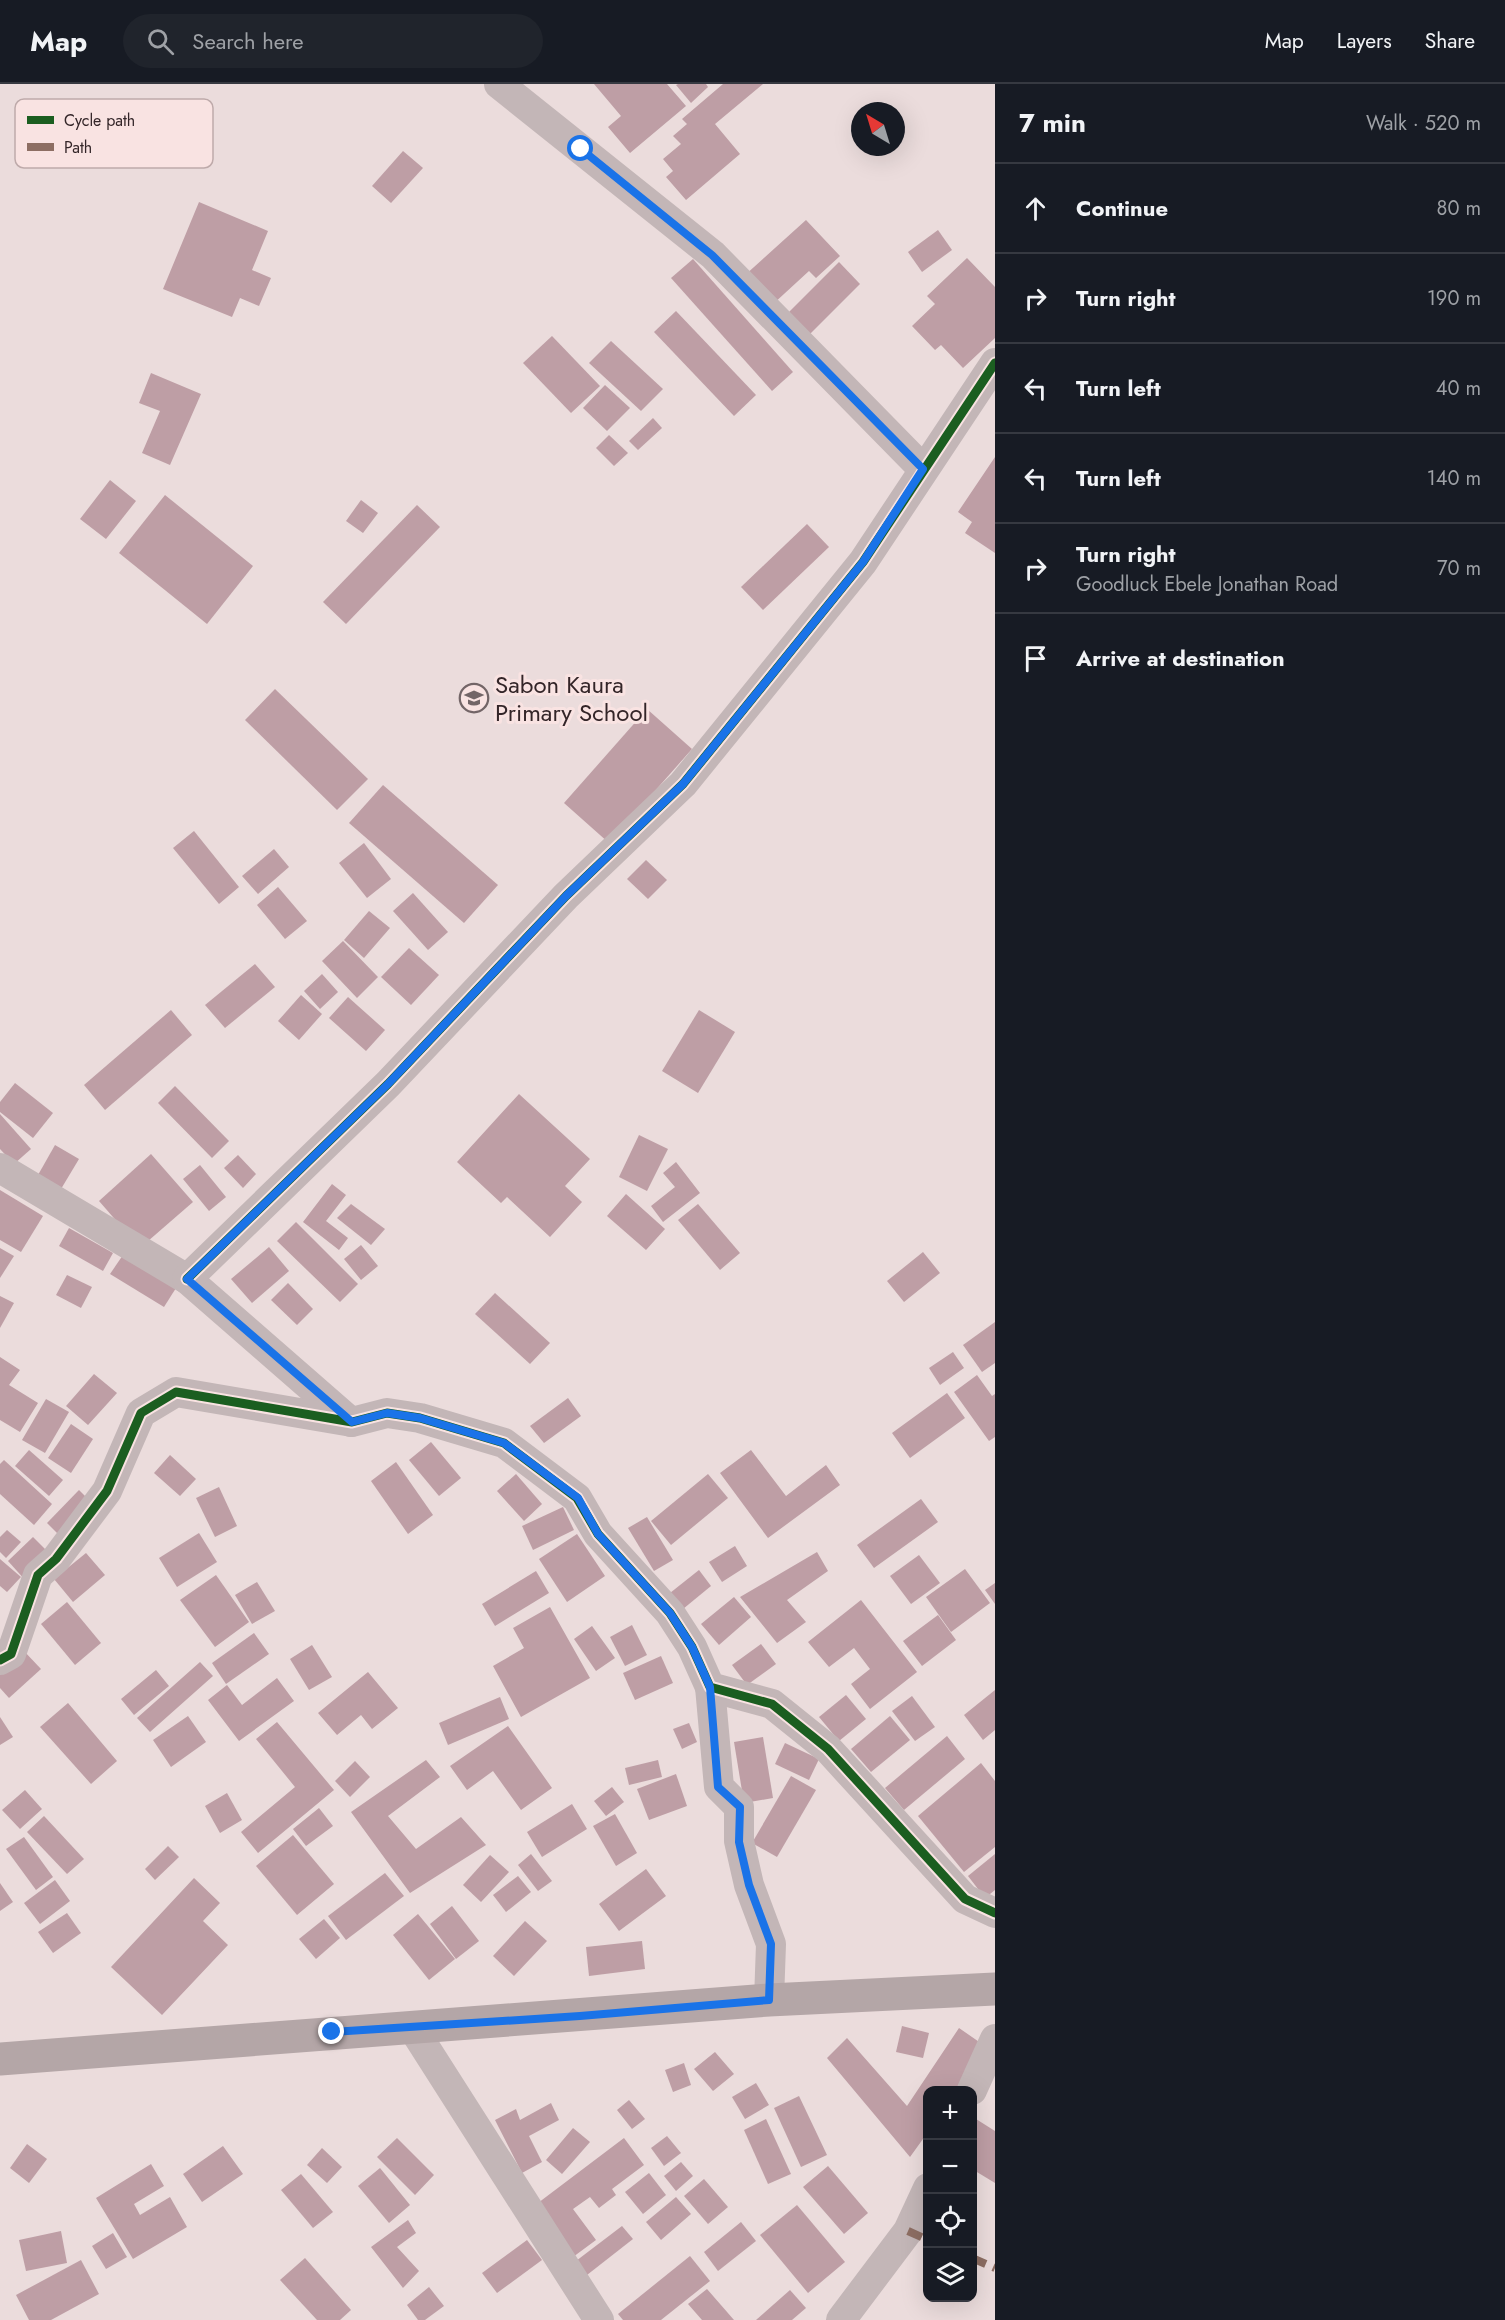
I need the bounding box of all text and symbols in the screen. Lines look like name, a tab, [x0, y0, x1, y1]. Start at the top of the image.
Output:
search box	[123, 14, 543, 68]
text: Map	[30, 21, 87, 62]
icon: search	[144, 25, 177, 58]
text: Search here	[192, 25, 304, 57]
text: Map	[1265, 26, 1304, 56]
text: Layers	[1337, 26, 1392, 56]
text: Share	[1425, 26, 1475, 56]
legend	[15, 99, 213, 168]
north arrow	[851, 102, 905, 156]
text: 7 min	[1019, 104, 1086, 142]
text: Cycle path	[64, 109, 135, 132]
text: Walk · 520 m	[1366, 109, 1481, 138]
route start	[567, 135, 593, 161]
text: Path	[64, 136, 92, 159]
icon: ahead	[1019, 192, 1052, 225]
text: Continue	[1076, 192, 1168, 224]
text: 80 m	[1436, 194, 1481, 223]
icon: right	[1019, 282, 1052, 315]
text: Turn right	[1076, 282, 1176, 314]
text: 190 m	[1427, 284, 1481, 313]
icon: left	[1019, 372, 1052, 405]
text: Turn left	[1076, 372, 1161, 404]
text: 40 m	[1436, 374, 1481, 403]
icon: left	[1019, 462, 1052, 495]
text: Turn left	[1076, 462, 1161, 494]
text: 140 m	[1427, 464, 1481, 493]
text: Turn right	[1076, 538, 1176, 570]
icon: right	[1019, 552, 1052, 585]
text: 70 m	[1437, 554, 1481, 583]
text: Goodluck Ebele Jonathan Road	[1076, 570, 1338, 599]
icon: arrive	[1019, 642, 1052, 675]
text: Arrive at destination	[1076, 642, 1285, 674]
place label: Sabon Kaura Primary School	[495, 667, 648, 730]
school or university icon: Sabon Kaura Primary School	[458, 682, 490, 714]
route end	[318, 2018, 344, 2044]
map controls	[923, 2086, 977, 2302]
button: +	[923, 2086, 977, 2140]
button: −	[923, 2140, 977, 2194]
button: locate	[923, 2194, 977, 2248]
button: layers	[923, 2248, 977, 2302]

